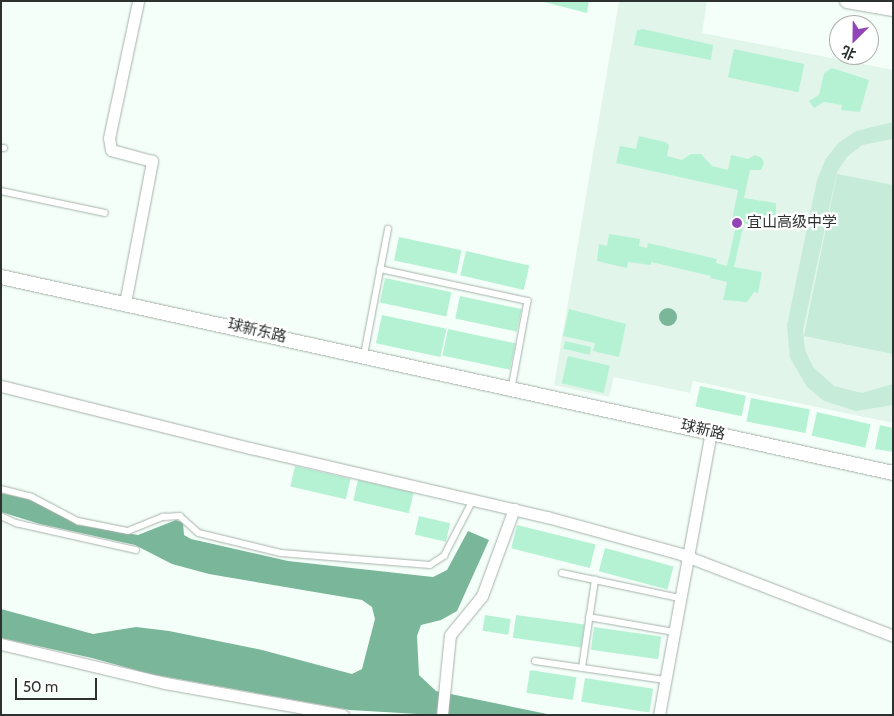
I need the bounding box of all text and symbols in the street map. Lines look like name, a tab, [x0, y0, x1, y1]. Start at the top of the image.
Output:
north arrow	[829, 15, 879, 65]
text: 北	[839, 42, 858, 64]
place label: 宜山高级中学	[747, 214, 837, 232]
marker: 宜山高级中学	[731, 217, 743, 229]
street label: 球新东路	[226, 315, 288, 347]
street label: 球新路	[679, 416, 727, 444]
scale bar	[18, 668, 100, 700]
text: 50 m	[23, 678, 58, 696]

